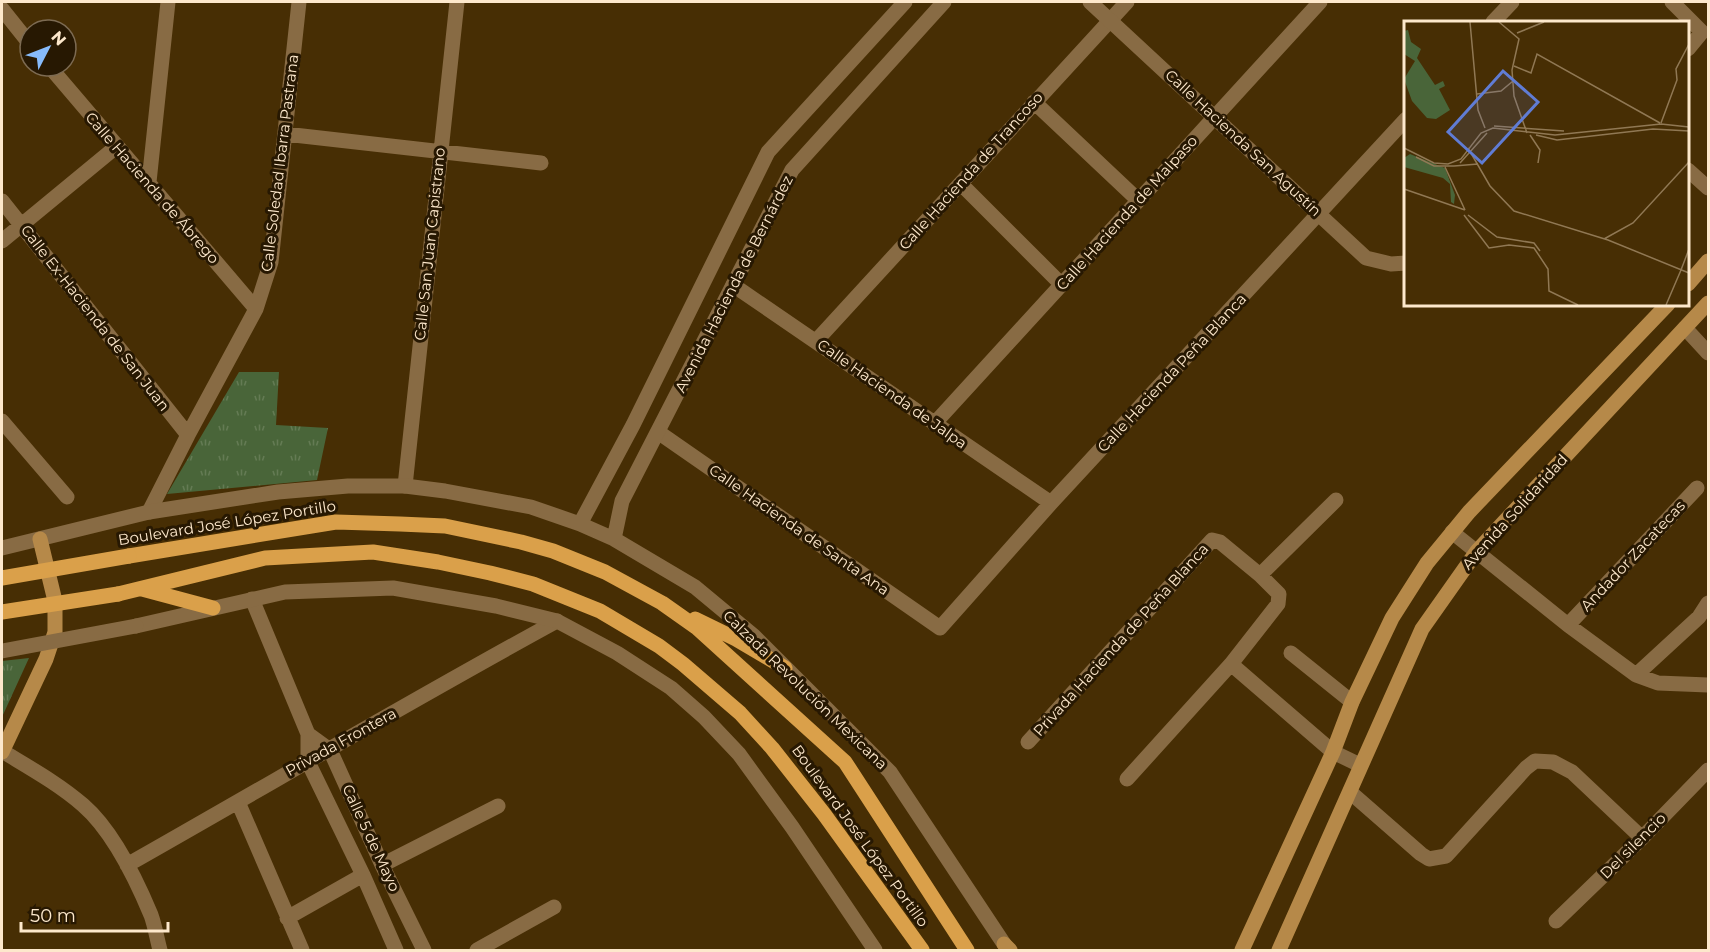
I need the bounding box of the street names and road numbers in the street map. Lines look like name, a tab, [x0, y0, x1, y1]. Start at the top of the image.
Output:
street label: Calle Soledad Ibarra Pastrana	[257, 53, 302, 273]
street label: Calle Hacienda San Agustín	[1161, 65, 1325, 220]
street label: Calle Hacienda de Trancoso	[895, 88, 1047, 254]
street label: Calle Hacienda de Ábrego	[81, 108, 223, 267]
street label: Calle Hacienda de Malpaso	[1052, 131, 1201, 294]
street label: Calle San Juan Capistrano	[410, 147, 449, 341]
street label: Avenida Hacienda de Bernárdez	[670, 172, 797, 395]
street label: Calle Ex-Hacienda de San Juan	[17, 221, 174, 415]
street label: Calle Hacienda Peña Blanca	[1093, 289, 1250, 456]
street label: Calle Hacienda de Jalpa	[814, 335, 971, 453]
street label: Avenida Solidaridad	[1458, 450, 1572, 574]
street label: Calle Hacienda de Santa Ana	[705, 460, 893, 599]
street label: Boulevard José López Portillo	[117, 496, 337, 549]
street label: Andador Zacatecas	[1576, 496, 1689, 615]
street label: Privada Hacienda de Peña Blanca	[1029, 539, 1212, 740]
street label: Calzada Revolución Mexicana	[719, 606, 892, 773]
street label: Privada Frontera	[282, 703, 400, 780]
street label: Boulevard José López Portillo	[788, 741, 933, 930]
street label: Calle 5 de Mayo	[338, 781, 405, 894]
street label: Del silencio	[1596, 809, 1670, 883]

